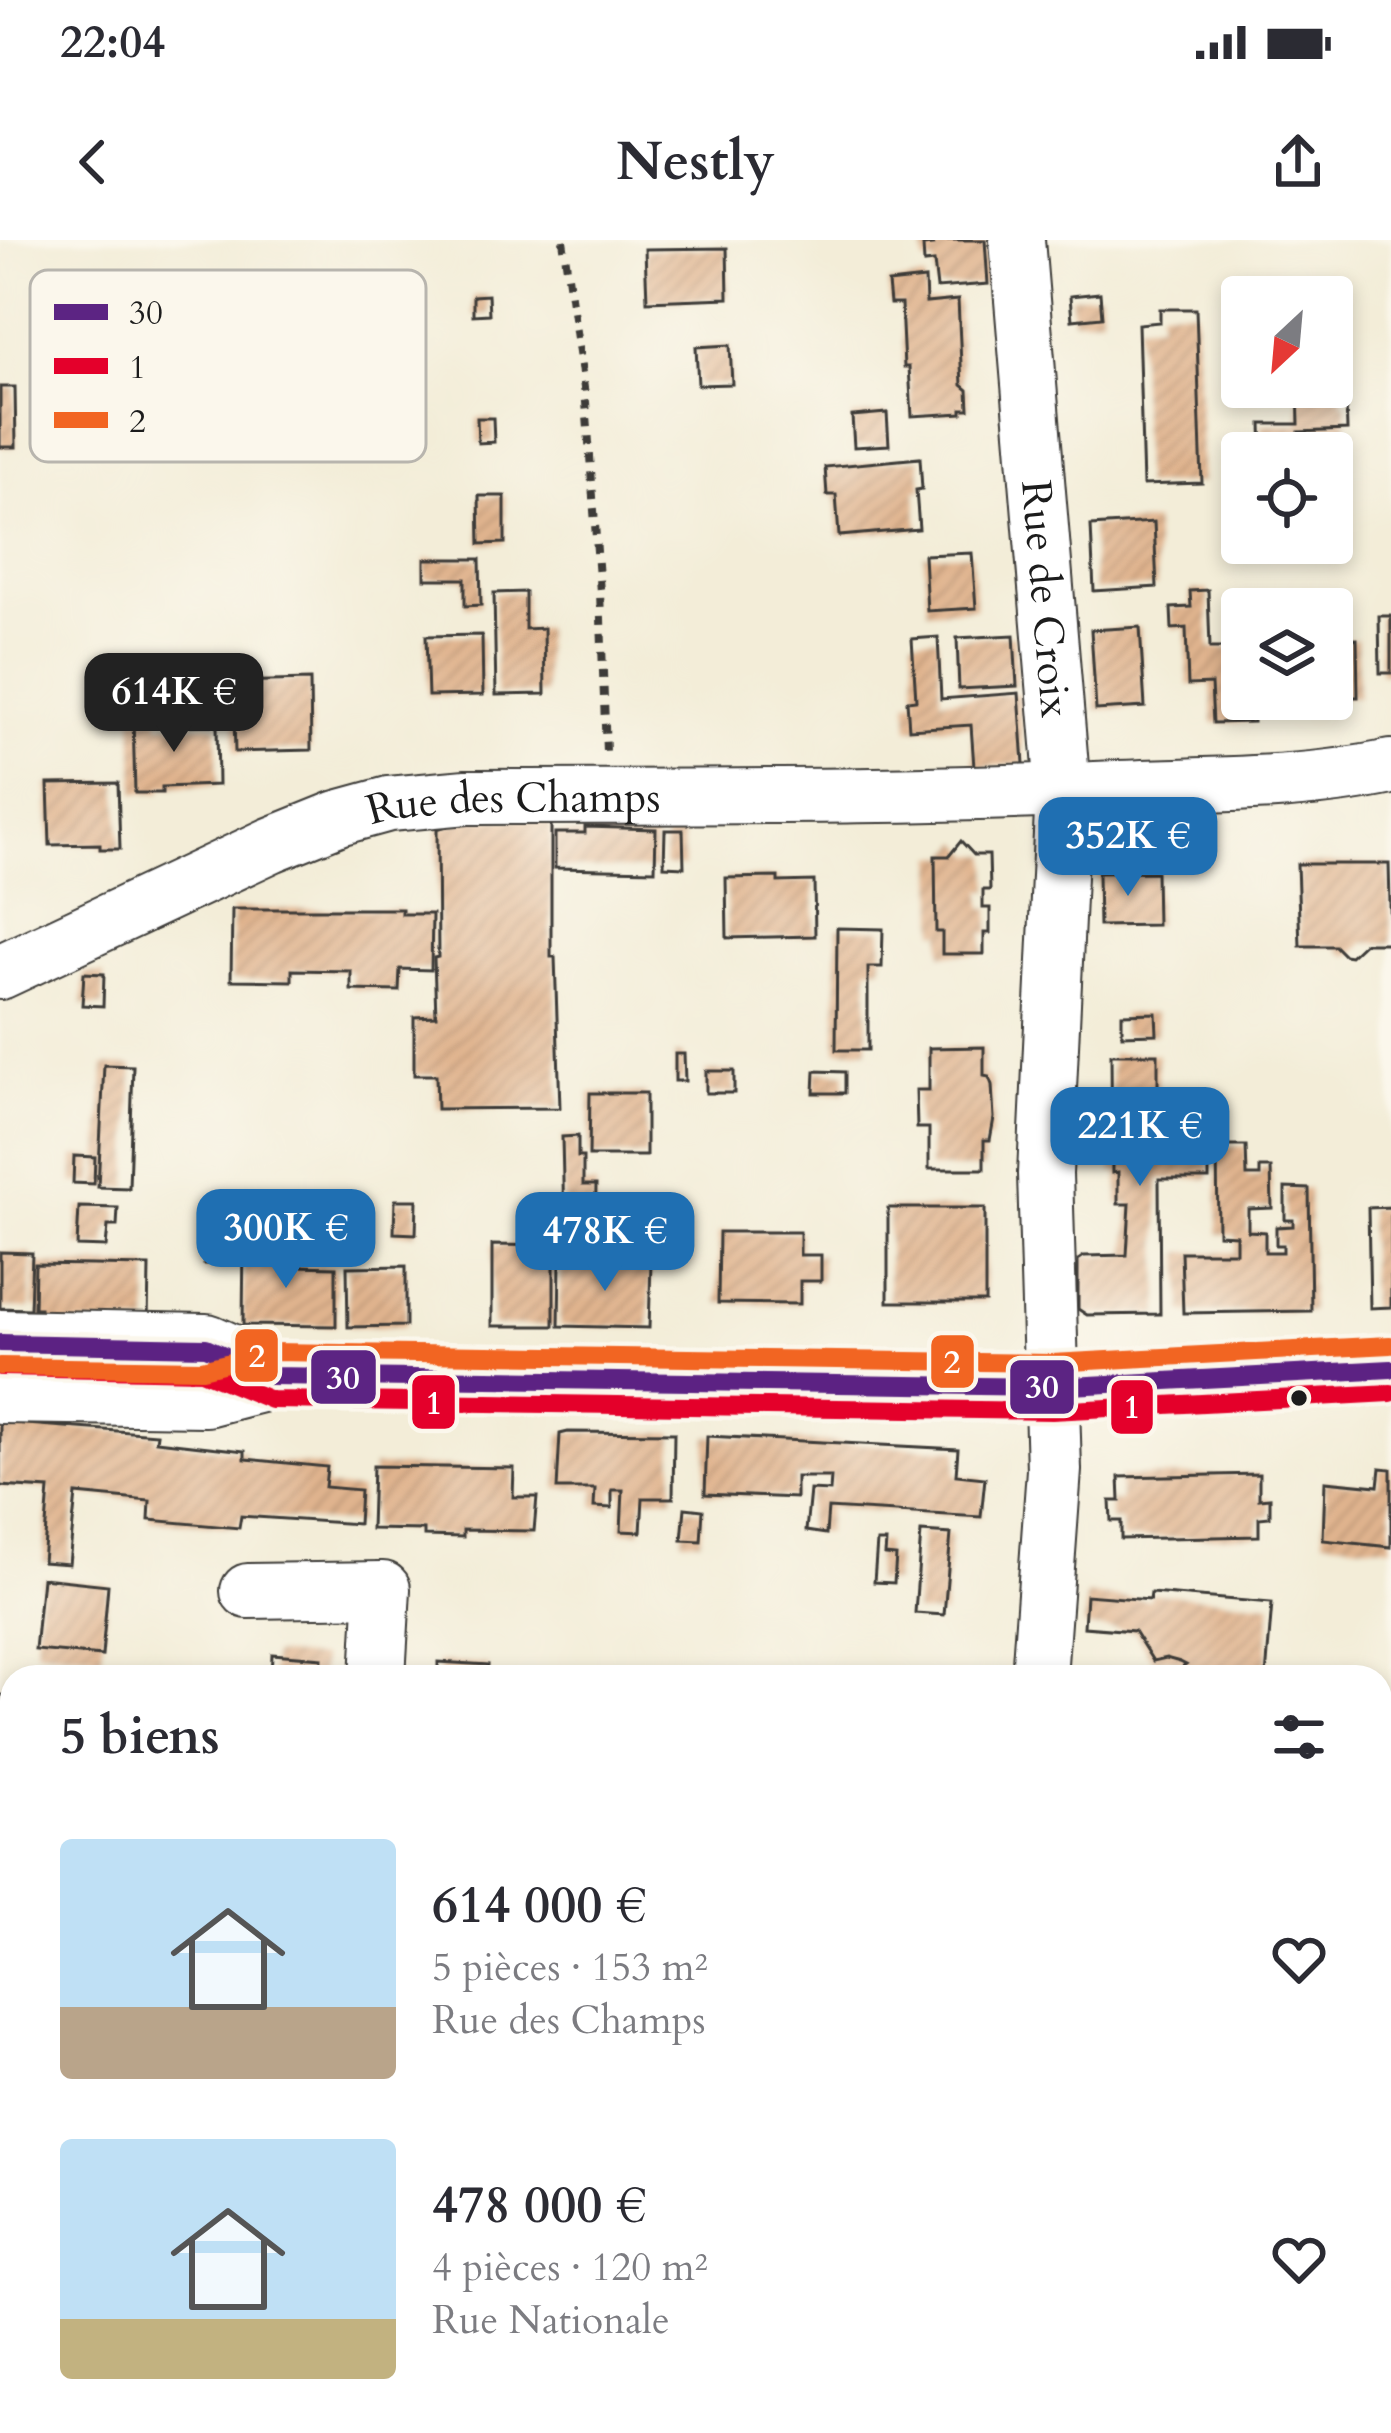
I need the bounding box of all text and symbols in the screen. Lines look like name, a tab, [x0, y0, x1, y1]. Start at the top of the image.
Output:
text: 22:04	[60, 12, 165, 73]
text: Nestly	[616, 126, 775, 199]
icon: back	[60, 129, 126, 195]
icon: share	[1265, 129, 1331, 195]
legend	[30, 270, 426, 462]
north arrow	[1221, 276, 1353, 408]
map controls	[1221, 276, 1353, 720]
text: 30	[129, 291, 163, 336]
text: 1	[129, 345, 146, 390]
text: 2	[129, 399, 146, 444]
button: locate	[1221, 432, 1353, 564]
street label: Rue de Croix	[1007, 478, 1084, 720]
button: layers	[1221, 588, 1353, 720]
pin: 614K €	[76, 653, 272, 755]
text: 614K €	[111, 665, 237, 718]
street label: Rue des Champs	[360, 770, 661, 839]
pin: 352K €	[1030, 797, 1226, 899]
text: 352K €	[1065, 809, 1191, 862]
pin: 221K €	[1042, 1087, 1238, 1189]
text: 221K €	[1077, 1099, 1203, 1152]
pin: 300K €	[188, 1189, 384, 1291]
pin: 478K €	[507, 1192, 703, 1294]
text: 300K €	[223, 1201, 349, 1254]
text: 478K €	[542, 1204, 668, 1257]
line badge: 2	[233, 1327, 280, 1384]
line badge: 2	[929, 1333, 976, 1390]
text: 2	[249, 1334, 266, 1379]
text: 2	[944, 1340, 961, 1385]
line badge: 30	[309, 1348, 378, 1406]
text: 30	[326, 1356, 360, 1401]
line badge: 30	[1008, 1358, 1076, 1416]
text: 30	[1025, 1365, 1059, 1410]
line badge: 1	[410, 1373, 457, 1431]
line badge: 1	[1109, 1378, 1155, 1436]
text: 1	[426, 1381, 442, 1426]
text: 1	[1124, 1385, 1140, 1430]
unlabelled marker	[1288, 1387, 1310, 1409]
text: 5 biens	[60, 1702, 220, 1772]
icon: filters	[1266, 1704, 1332, 1770]
text: 614 000 €	[432, 1871, 646, 1941]
icon: home	[156, 1887, 300, 2031]
icon: heart	[1266, 1926, 1332, 1992]
text: 5 pièces · 153 m²	[432, 1941, 708, 1994]
text: Rue des Champs	[432, 1994, 705, 2047]
text: 478 000 €	[432, 2171, 646, 2241]
icon: home	[156, 2187, 300, 2331]
icon: heart	[1266, 2226, 1332, 2292]
text: 4 pièces · 120 m²	[432, 2241, 708, 2294]
text: Rue Nationale	[432, 2294, 670, 2347]

